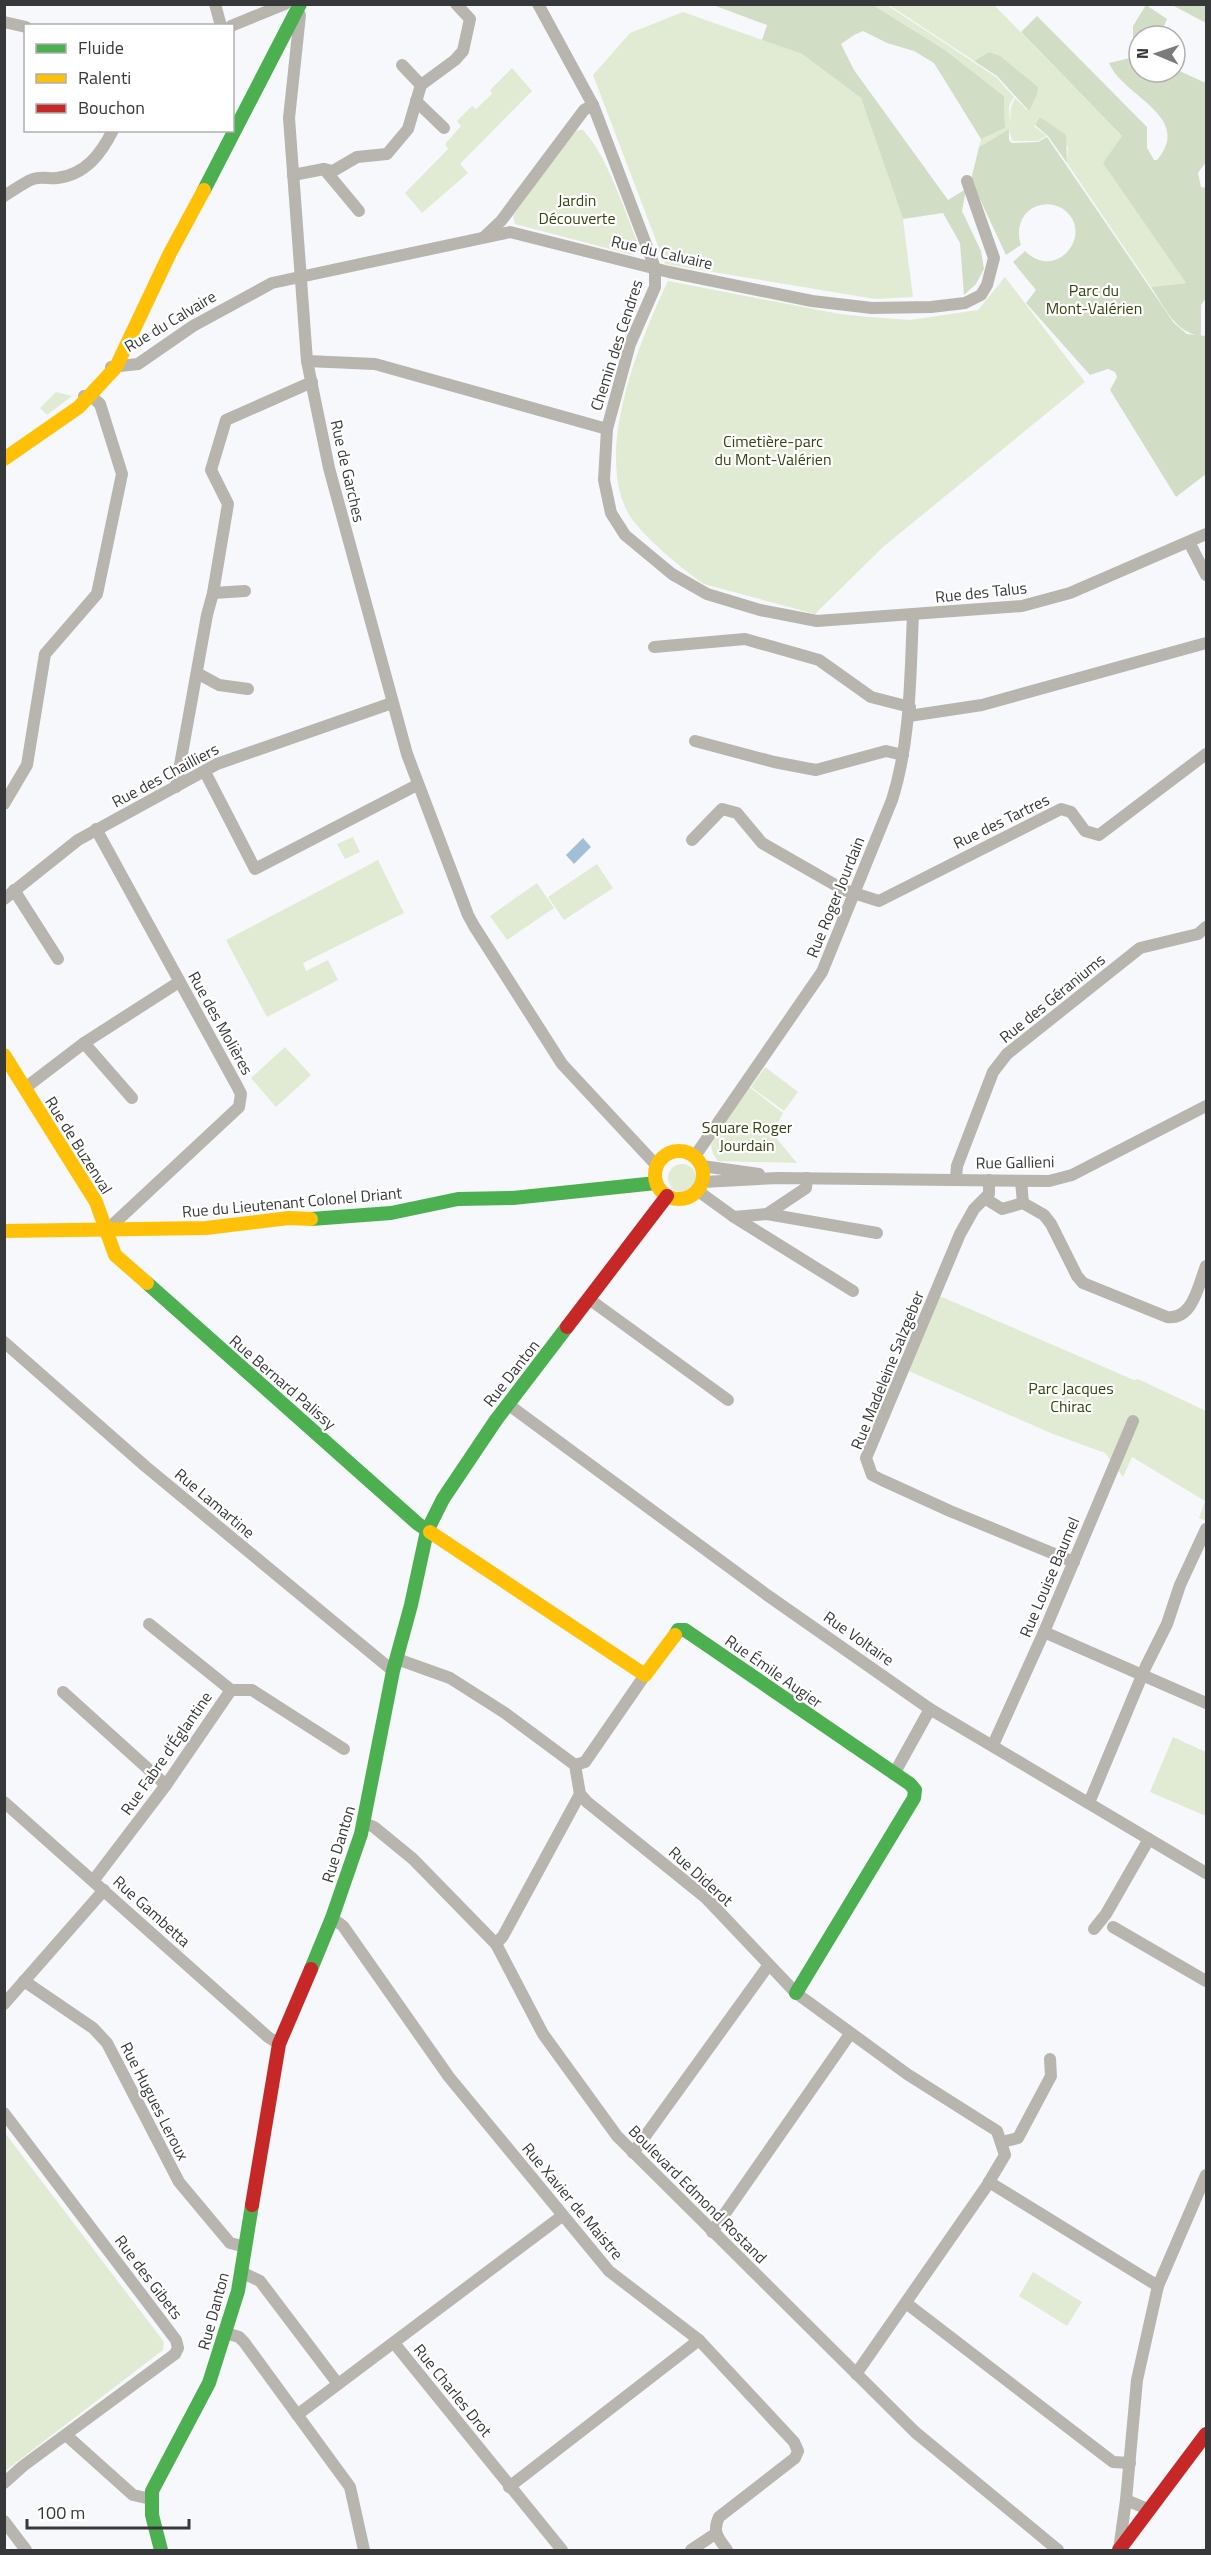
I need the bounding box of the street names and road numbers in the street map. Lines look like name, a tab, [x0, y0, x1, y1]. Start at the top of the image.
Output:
street label: Rue du Calvaire	[609, 229, 715, 275]
street label: Chemin des Cendres	[584, 276, 648, 414]
street label: Rue du Calvaire	[120, 284, 220, 358]
street label: Rue de Garches	[325, 417, 371, 525]
street label: Rue des Talus	[934, 575, 1028, 609]
street label: Rue des Chailliers	[107, 737, 223, 813]
street label: Rue des Tartres	[949, 787, 1053, 855]
street label: Rue Roger Jourdain	[800, 833, 870, 961]
street label: Rue des Géraniums	[994, 948, 1110, 1048]
street label: Rue des Molières	[183, 967, 259, 1079]
street label: Rue de Buzenval	[39, 1091, 119, 1199]
street label: Rue Gallieni	[975, 1149, 1055, 1175]
street label: Rue du Lieutenant Colonel Driant	[181, 1180, 403, 1224]
street label: Rue Madeleine Salzgeber	[844, 1287, 930, 1453]
street label: Rue Bernard Palissy	[224, 1329, 342, 1435]
street label: Rue Danton	[477, 1334, 545, 1412]
street label: Rue Lamartine	[170, 1462, 260, 1544]
street label: Rue Louise Baumel	[1013, 1513, 1085, 1641]
street label: Rue Voltaire	[819, 1605, 899, 1671]
street label: Rue Émile Augier	[720, 1628, 828, 1714]
street label: Rue Fabre d'Églantine	[114, 1686, 218, 1820]
street label: Rue Danton	[315, 1803, 361, 1885]
street label: Rue Diderot	[663, 1840, 739, 1912]
street label: Rue Gambetta	[108, 1870, 196, 1952]
street label: Rue Hugues Leroux	[115, 2038, 195, 2164]
street label: Boulevard Edmond Rostand	[623, 2119, 773, 2269]
street label: Rue Xavier de Maistre	[517, 2137, 629, 2265]
street label: Rue des Gibets	[109, 2230, 189, 2324]
street label: Rue Danton	[191, 2270, 235, 2352]
street label: Rue Charles Drot	[408, 2338, 498, 2442]

